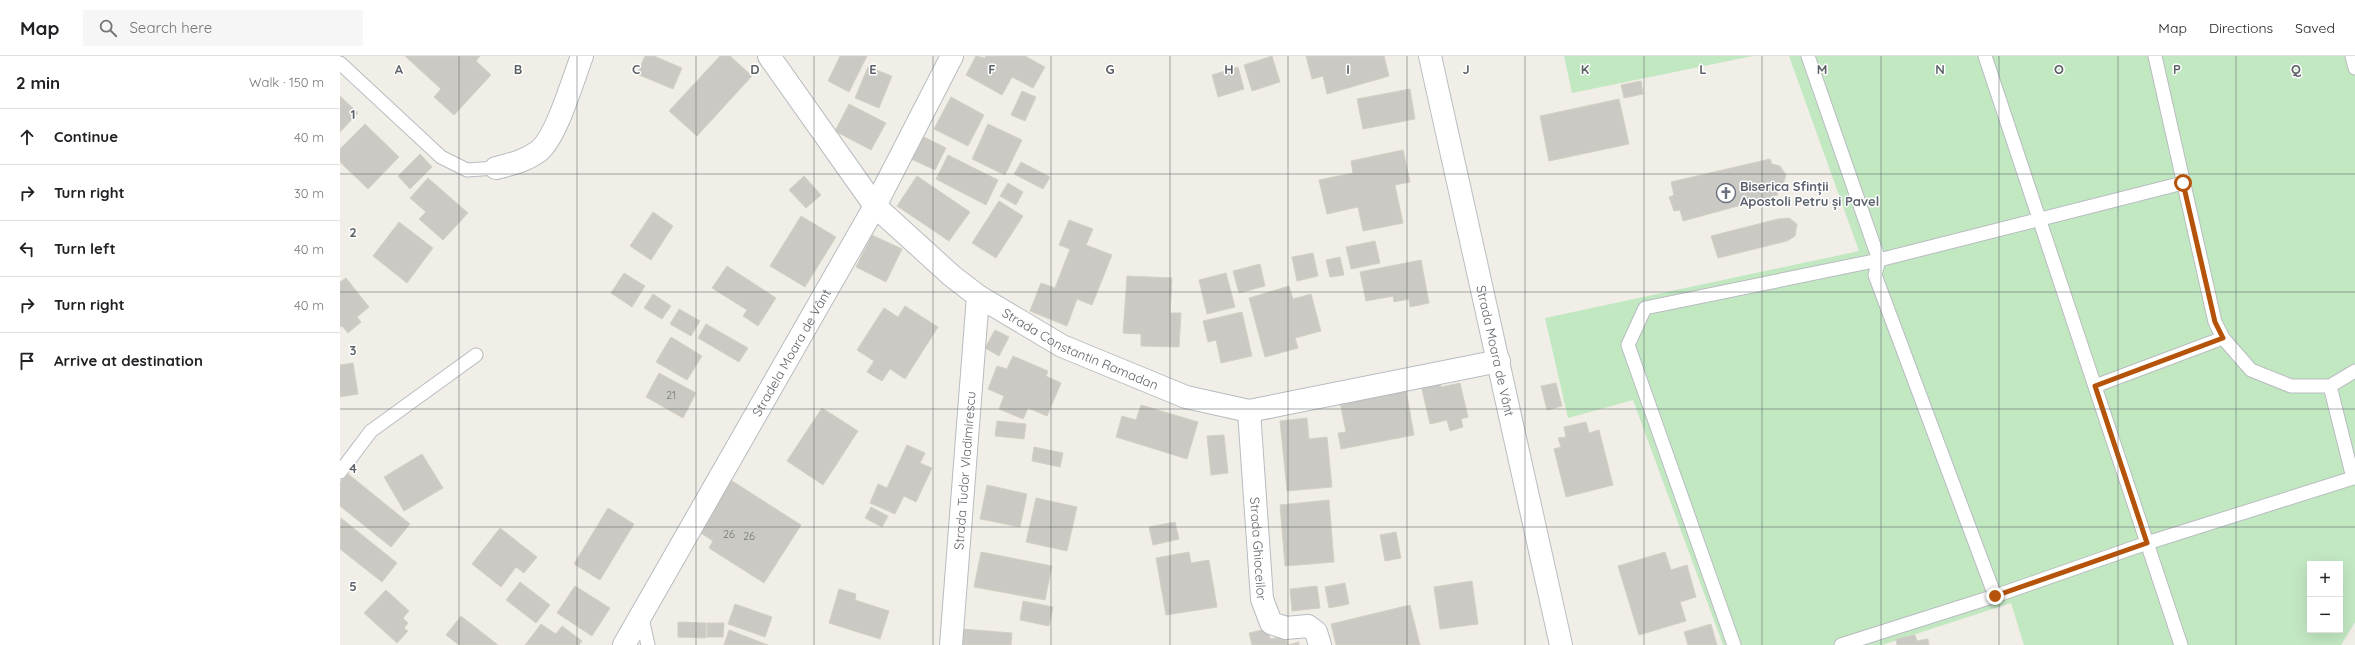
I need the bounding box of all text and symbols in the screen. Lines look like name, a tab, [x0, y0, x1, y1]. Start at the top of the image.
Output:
search box	[83, 10, 363, 46]
text: Map	[20, 16, 59, 40]
icon: search	[97, 17, 119, 39]
text: Search here	[129, 18, 212, 37]
text: Map	[2158, 19, 2187, 37]
text: Directions	[2209, 19, 2273, 37]
text: Saved	[2295, 19, 2335, 37]
text: A	[395, 61, 404, 77]
text: B	[514, 61, 522, 77]
text: C	[632, 61, 640, 77]
text: D	[750, 61, 760, 77]
text: E	[869, 61, 877, 77]
text: F	[988, 61, 996, 77]
text: G	[1105, 61, 1115, 77]
text: H	[1224, 61, 1234, 77]
text: I	[1346, 61, 1350, 77]
text: J	[1462, 61, 1470, 77]
text: K	[1581, 61, 1590, 77]
text: L	[1699, 61, 1707, 77]
text: M	[1817, 61, 1827, 77]
text: N	[1935, 61, 1945, 77]
text: O	[2054, 61, 2064, 77]
text: P	[2173, 61, 2181, 77]
text: Q	[2291, 61, 2302, 77]
text: 2 min	[16, 72, 60, 93]
text: Walk · 150 m	[249, 74, 324, 90]
text: 1	[350, 106, 356, 122]
icon: ahead	[16, 126, 38, 148]
text: Continue	[54, 127, 118, 146]
text: 40 m	[294, 129, 324, 145]
route start	[2174, 174, 2192, 192]
place label: Biserica Sfinții Apostoli Petru și Pavel	[1740, 178, 1879, 210]
icon: right	[16, 182, 38, 204]
church icon: Biserica Sfinții Apostoli Petru și Pavel	[1715, 182, 1737, 204]
text: Turn right	[54, 183, 125, 202]
text: 30 m	[294, 185, 324, 201]
text: 2	[349, 224, 357, 240]
icon: left	[16, 238, 38, 260]
text: Turn left	[54, 239, 116, 258]
text: 40 m	[294, 241, 324, 257]
street label: Strada Moara de Vânt	[1473, 284, 1518, 418]
street label: Stradela Moara de Vânt	[749, 286, 834, 419]
icon: right	[16, 294, 38, 316]
text: Turn right	[54, 295, 125, 314]
text: 40 m	[294, 297, 324, 313]
street label: Strada Constantin Ramadan	[999, 304, 1161, 393]
text: 3	[350, 342, 357, 358]
icon: arrive	[16, 350, 38, 372]
text: Arrive at destination	[54, 351, 203, 370]
house number: 21	[666, 388, 676, 402]
street label: Strada Tudor Vladimirescu	[950, 391, 979, 550]
text: 4	[349, 460, 357, 476]
street label: Strada Ghioceilor	[1247, 496, 1270, 601]
house number: 26	[723, 527, 735, 541]
house number: 26	[743, 529, 755, 543]
map controls	[2307, 561, 2343, 633]
button: +	[2307, 561, 2343, 597]
text: 5	[349, 578, 357, 594]
route end	[1986, 587, 2004, 605]
button: −	[2307, 597, 2343, 633]

